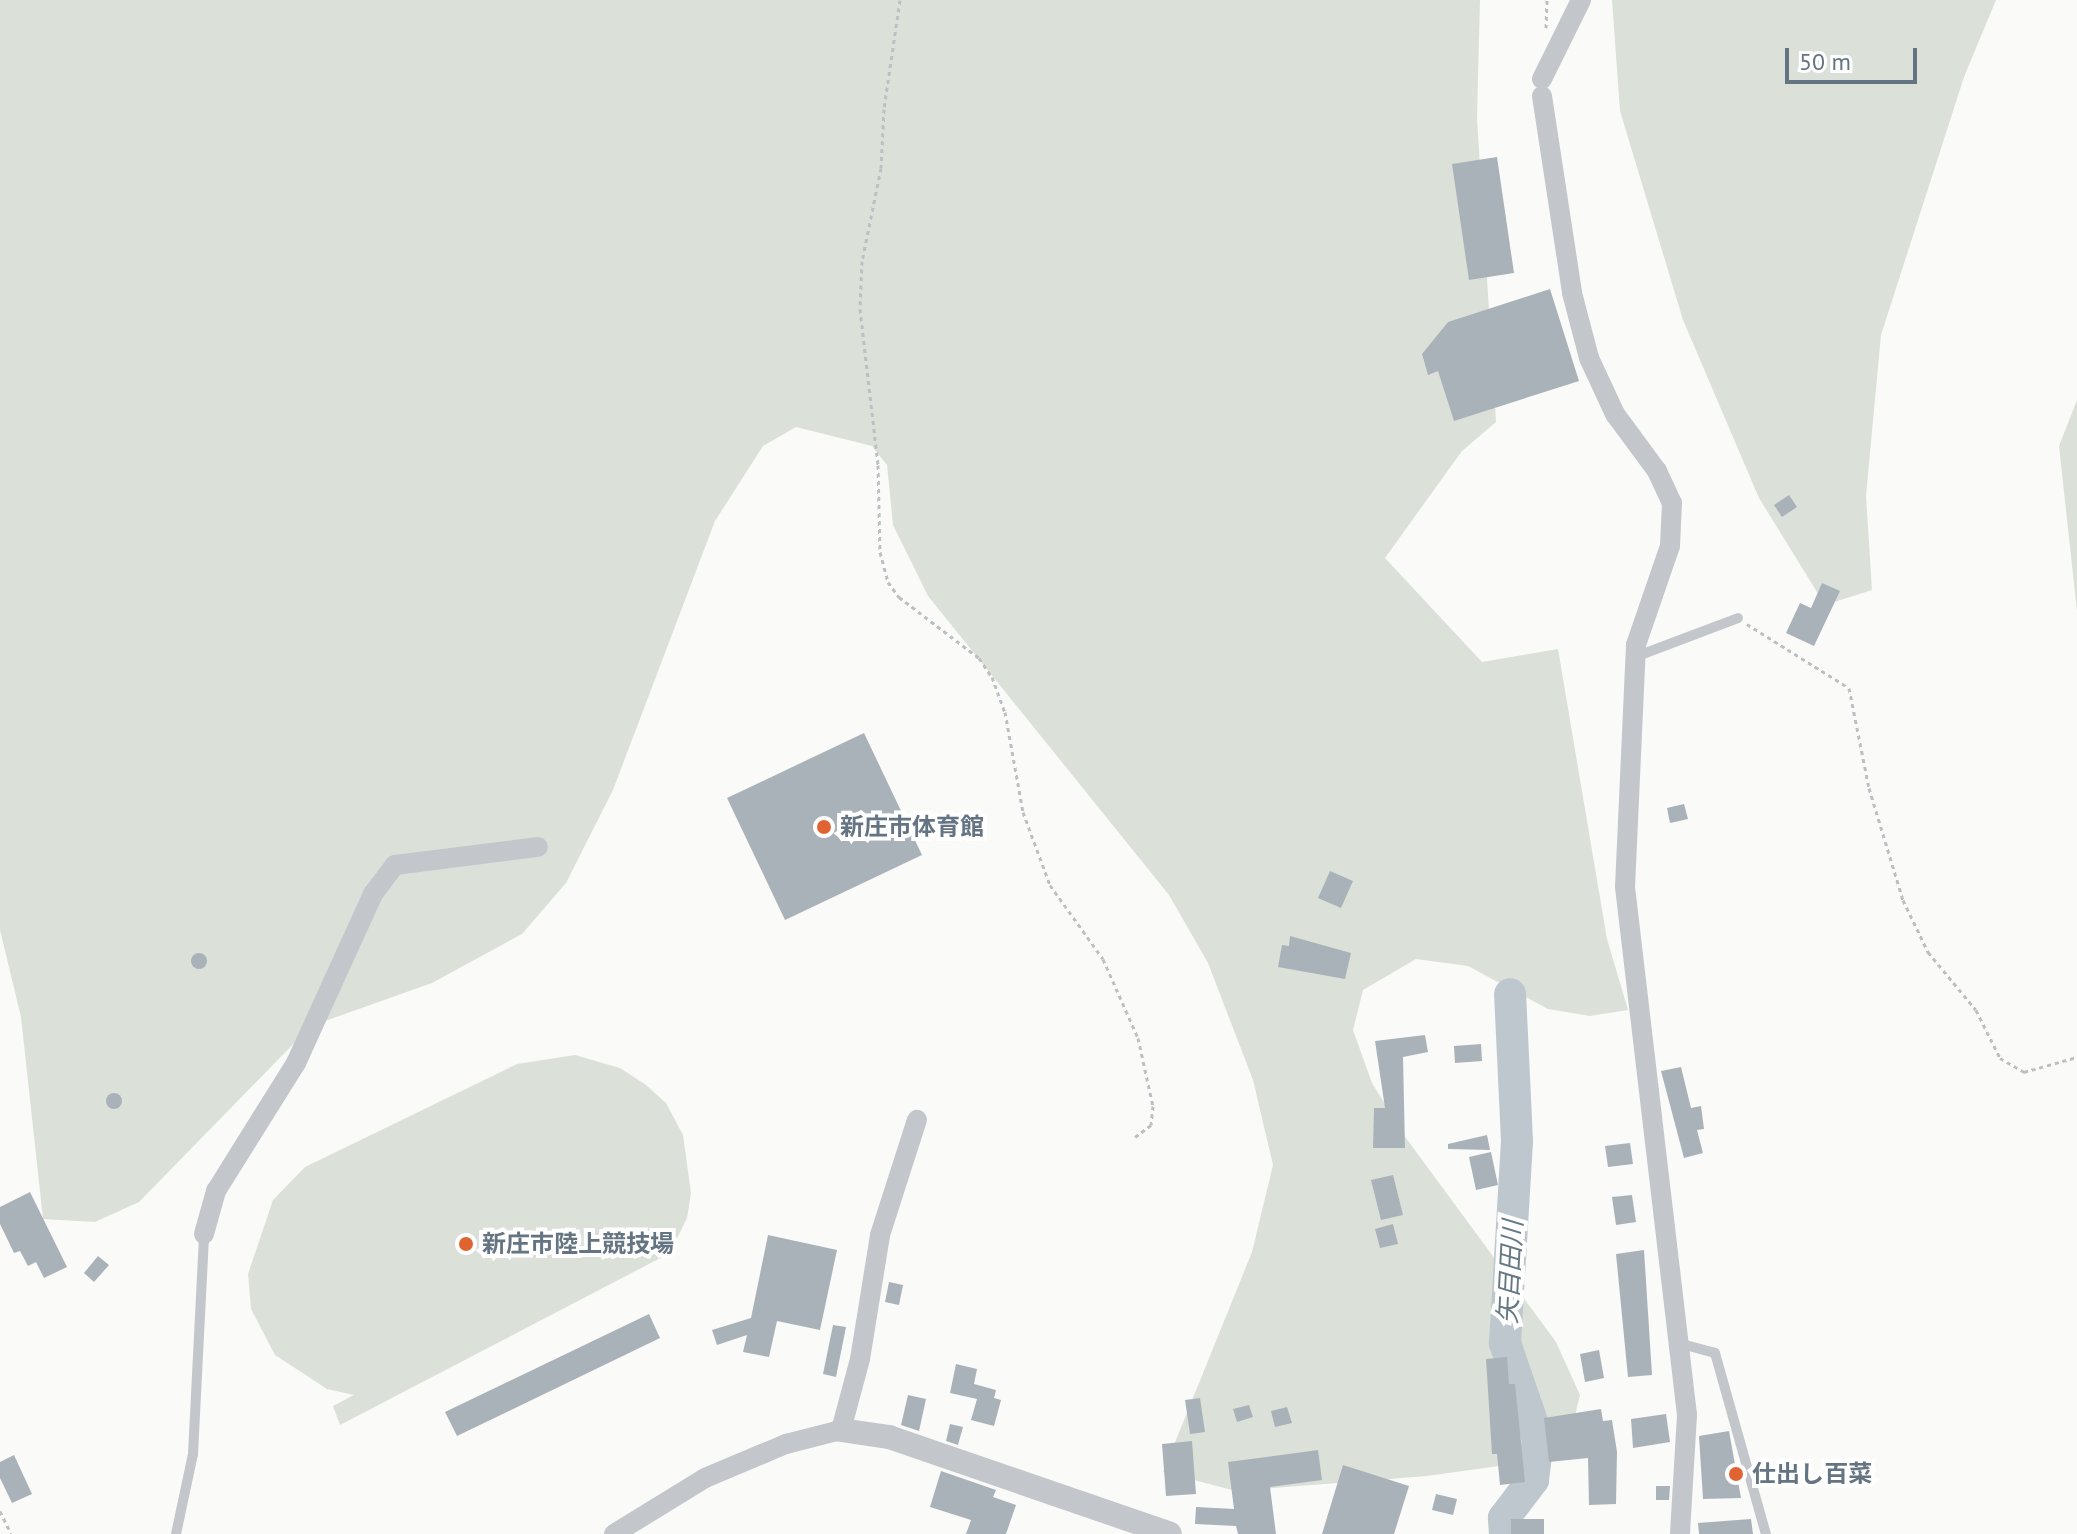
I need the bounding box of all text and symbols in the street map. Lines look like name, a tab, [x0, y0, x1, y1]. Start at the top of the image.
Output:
scale bar	[1789, 32, 1921, 82]
text: 50 m	[1799, 46, 1851, 77]
place label: 新庄市体育館	[840, 813, 984, 841]
marker: 新庄市体育館	[815, 818, 833, 836]
water label: 矢目田川	[1492, 1219, 1528, 1325]
place label: 新庄市陸上競技場	[482, 1230, 674, 1258]
marker: 新庄市陸上競技場	[457, 1235, 475, 1253]
place label: 仕出し百菜	[1752, 1460, 1872, 1488]
marker: 仕出し百菜	[1727, 1465, 1745, 1483]

